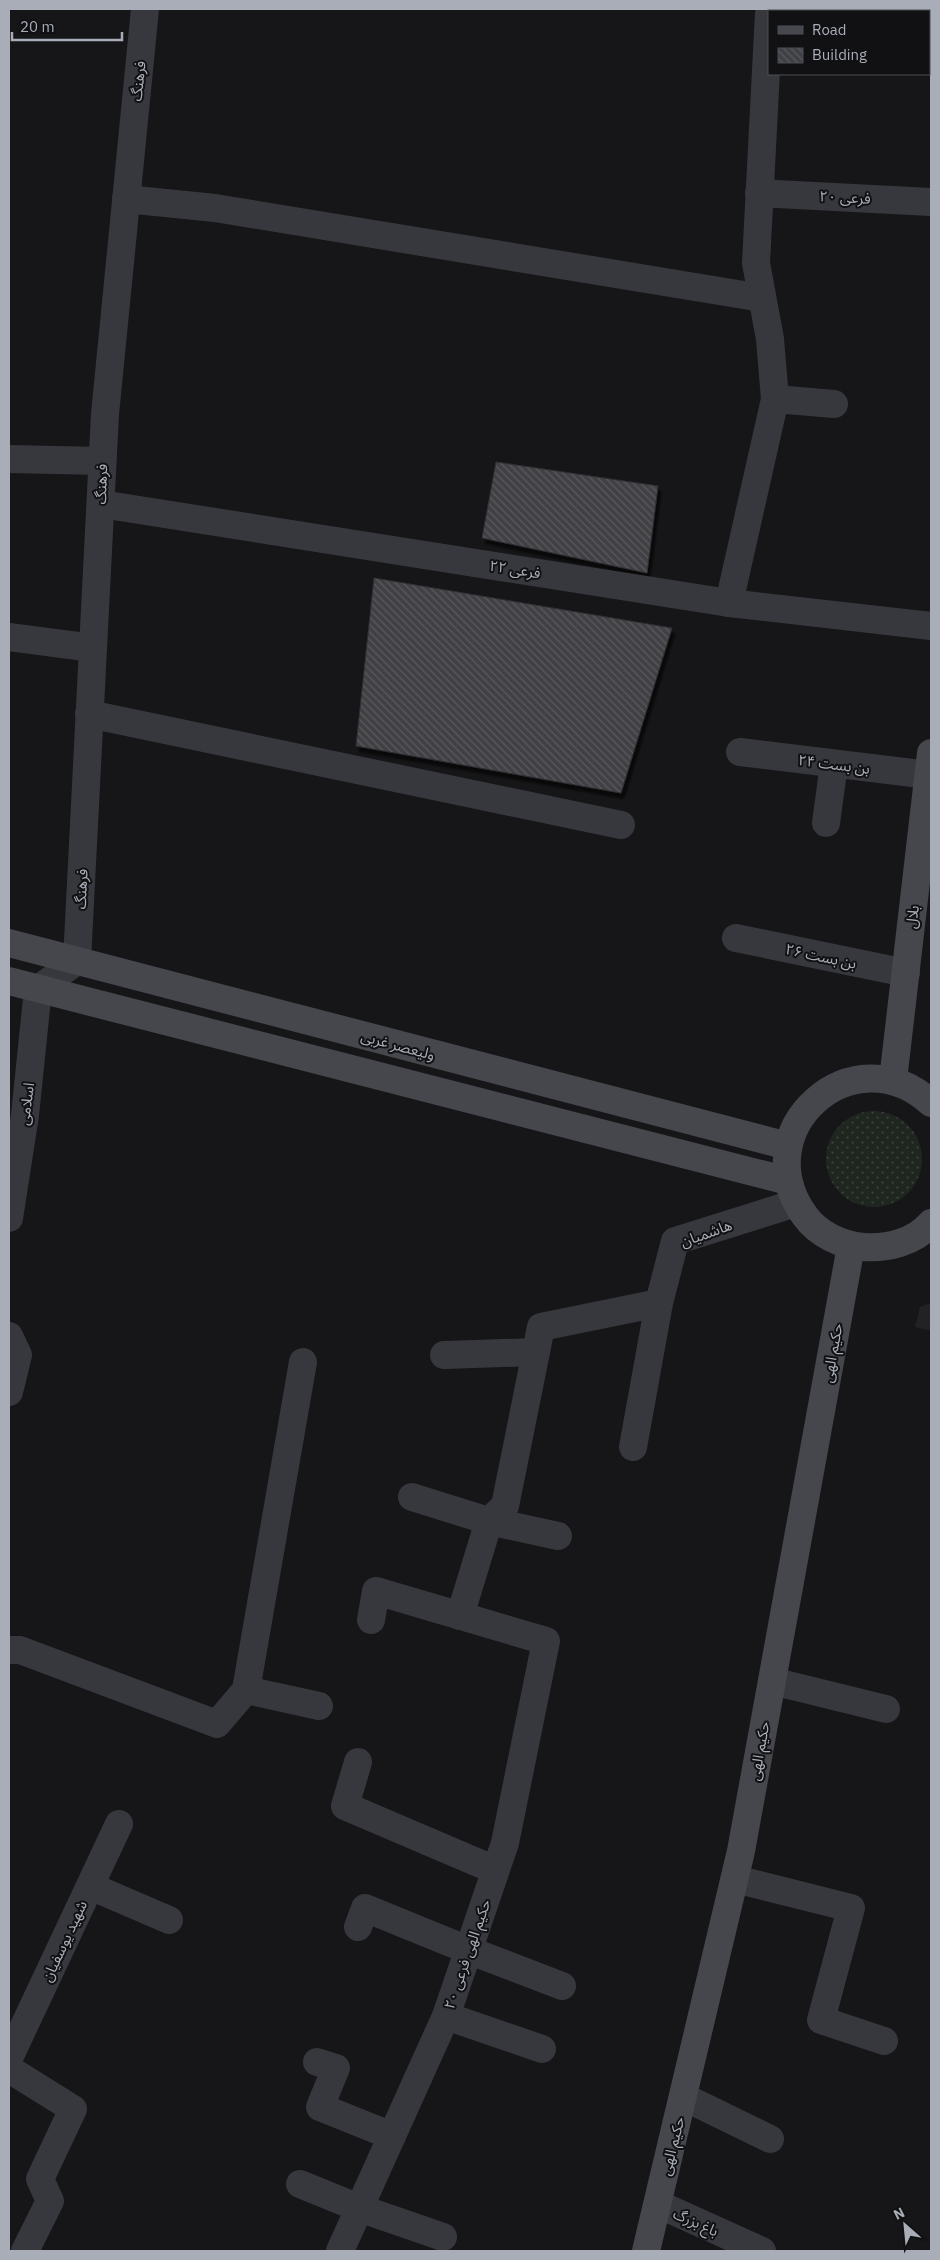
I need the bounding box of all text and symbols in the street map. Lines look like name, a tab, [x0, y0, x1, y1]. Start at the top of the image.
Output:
scale bar	[12, 10, 122, 42]
legend	[768, 10, 930, 75]
text: 20 m	[20, 17, 55, 36]
text: Road	[812, 20, 847, 39]
text: Building	[812, 45, 867, 64]
street label: فرهنگ	[126, 60, 150, 102]
street label: فرعی ۲۰	[819, 186, 872, 208]
street label: فرهنگ	[91, 463, 111, 505]
street label: فرعی ۲۲	[488, 556, 542, 582]
street label: بن بست ۲۴	[797, 750, 871, 778]
street label: فرهنگ	[70, 868, 92, 910]
street label: بلال	[901, 904, 923, 930]
street label: بن بست ۲۶	[784, 939, 858, 973]
street label: ولیعصر غربی	[359, 1026, 437, 1064]
street label: اسلامی	[14, 1081, 38, 1127]
street label: هاشمیان	[678, 1215, 734, 1251]
street label: حکیم الهی	[817, 1322, 849, 1385]
street label: حکیم الهی	[744, 1720, 776, 1783]
street label: حکیم الهی فرعی ۲۰	[439, 1896, 497, 2012]
street label: شهید یوسفیان	[37, 1897, 91, 1985]
street label: حکیم الهی	[656, 2114, 690, 2178]
north arrow	[880, 2200, 930, 2250]
text: N	[890, 2203, 908, 2224]
street label: باغ بزرگ	[669, 2204, 722, 2243]

